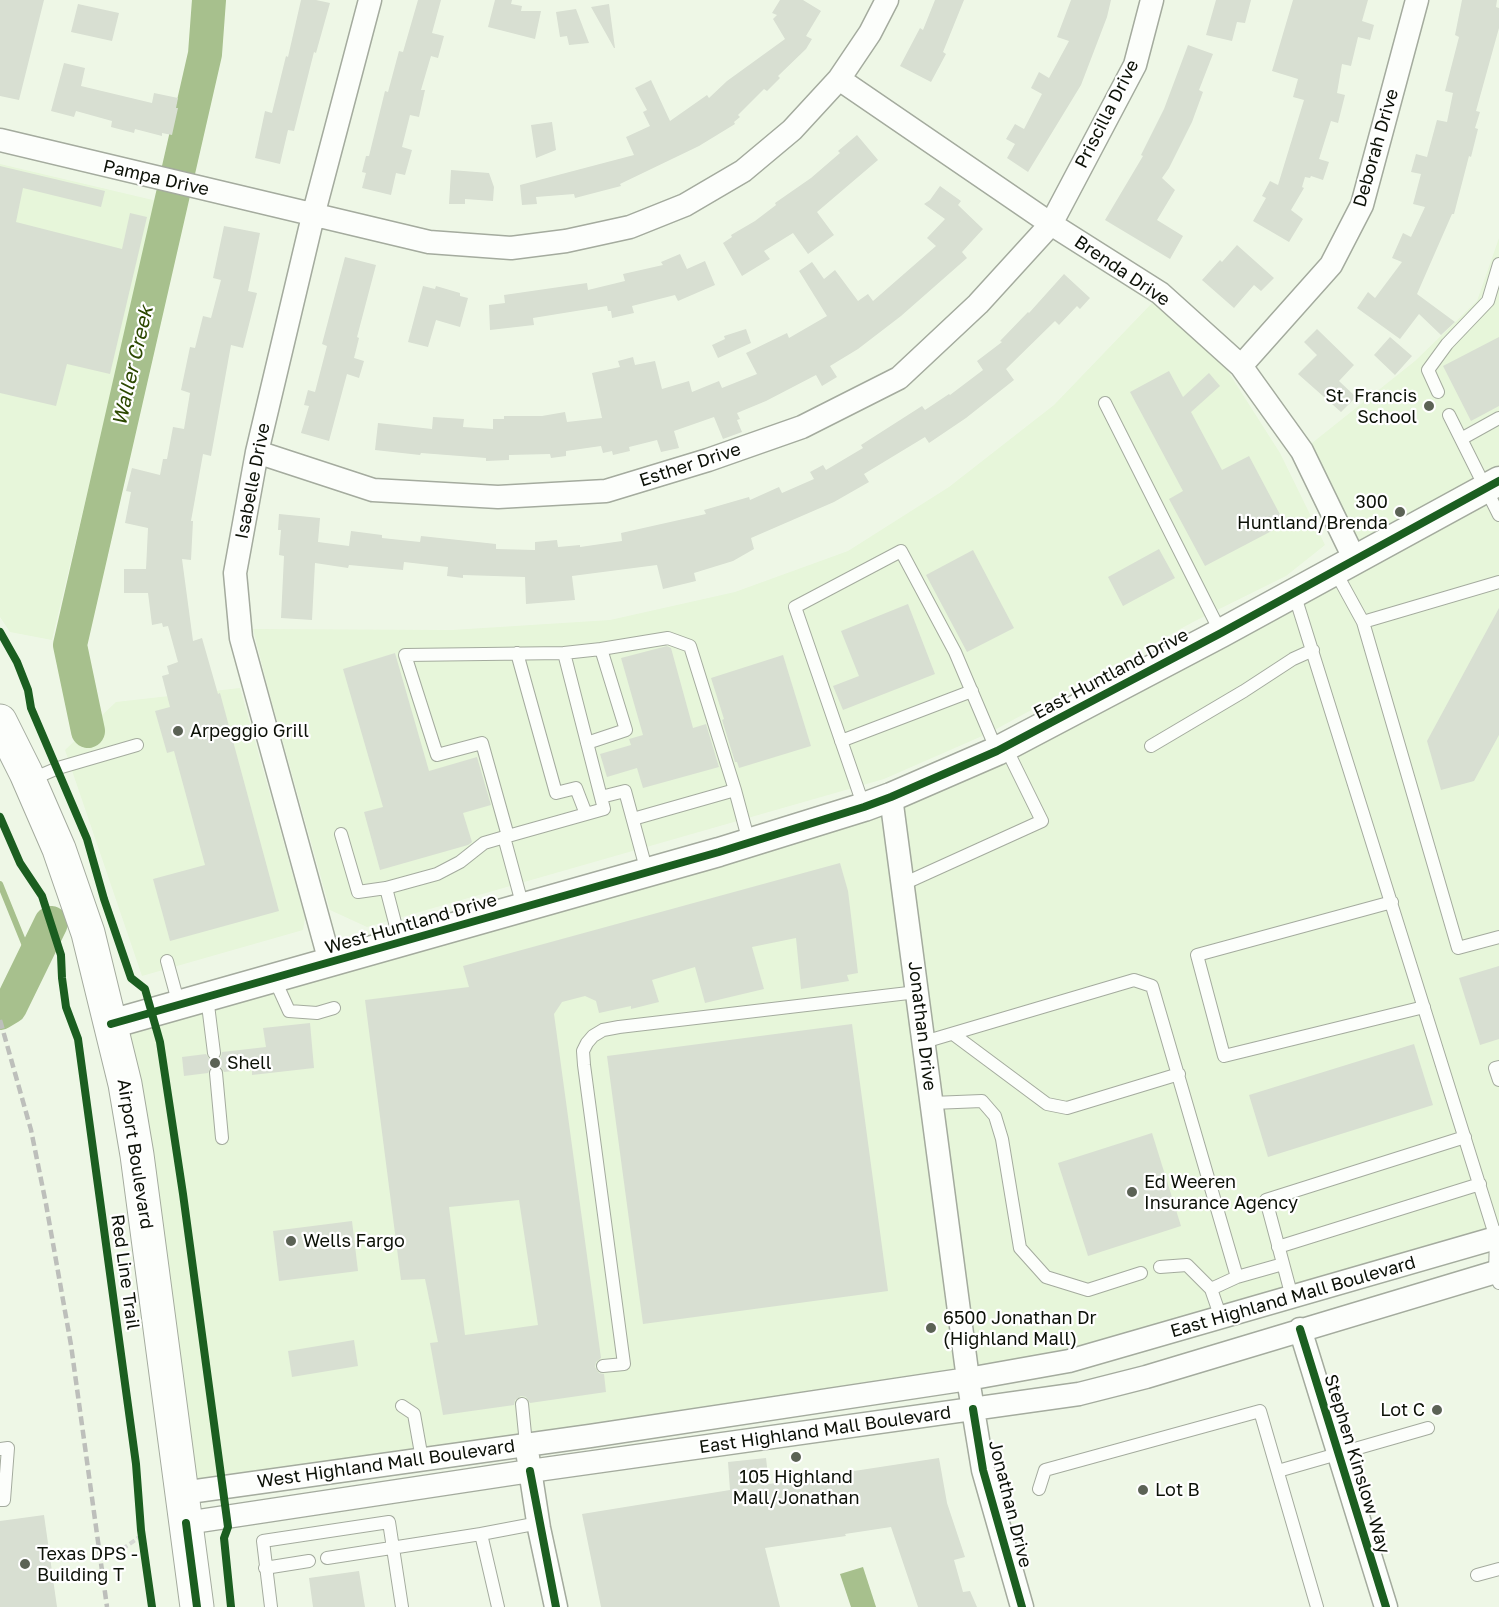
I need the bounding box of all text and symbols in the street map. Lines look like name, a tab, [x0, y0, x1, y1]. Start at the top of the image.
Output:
street label: Priscilla Drive	[1070, 56, 1144, 172]
street label: Deborah Drive	[1349, 86, 1403, 210]
street label: Pampa Drive	[101, 155, 211, 201]
street label: Brenda Drive	[1070, 231, 1174, 311]
water label: Waller Creek	[108, 304, 158, 428]
place label: St. Francis School	[1325, 385, 1417, 428]
marker: St. Francis School	[1422, 399, 1436, 413]
street label: Isabelle Drive	[231, 421, 275, 541]
street label: Esther Drive	[637, 438, 743, 492]
place label: 300 Huntland/Brenda	[1237, 491, 1388, 534]
marker: 300 Huntland/Brenda	[1393, 505, 1407, 519]
street label: East Huntland Drive	[1030, 624, 1192, 724]
place label: Arpeggio Grill	[190, 720, 309, 742]
marker: Arpeggio Grill	[171, 724, 185, 738]
street label: West Huntland Drive	[322, 889, 500, 959]
street label: Jonathan Drive	[903, 960, 941, 1092]
place label: Shell	[227, 1052, 272, 1074]
marker: Shell	[208, 1056, 222, 1070]
street label: Airport Boulevard	[112, 1077, 158, 1231]
place label: Ed Weeren Insurance Agency	[1144, 1171, 1298, 1214]
marker: Ed Weeren Insurance Agency	[1125, 1185, 1139, 1199]
street label: Red Line Trail	[106, 1213, 144, 1331]
place label: Wells Fargo	[303, 1230, 405, 1252]
marker: Wells Fargo	[284, 1234, 298, 1248]
street label: East Highland Mall Boulevard	[1168, 1252, 1418, 1342]
place label: 6500 Jonathan Dr (Highland Mall)	[943, 1307, 1097, 1350]
marker: 6500 Jonathan Dr (Highland Mall)	[924, 1321, 938, 1335]
street label: Stephen Kinslow Way	[1319, 1372, 1395, 1556]
place label: Lot C	[1380, 1399, 1425, 1421]
street label: East Highland Mall Boulevard	[698, 1402, 952, 1458]
marker: Lot C	[1430, 1403, 1444, 1417]
street label: West Highland Mall Boulevard	[256, 1435, 516, 1493]
street label: Jonathan Drive	[984, 1438, 1036, 1570]
marker: 105 Highland Mall/Jonathan	[789, 1450, 803, 1464]
place label: 105 Highland Mall/Jonathan	[732, 1466, 860, 1508]
place label: Lot B	[1155, 1479, 1200, 1501]
marker: Lot B	[1136, 1483, 1150, 1497]
place label: Texas DPS - Building T	[37, 1543, 138, 1586]
marker: Texas DPS - Building T	[18, 1557, 32, 1571]

